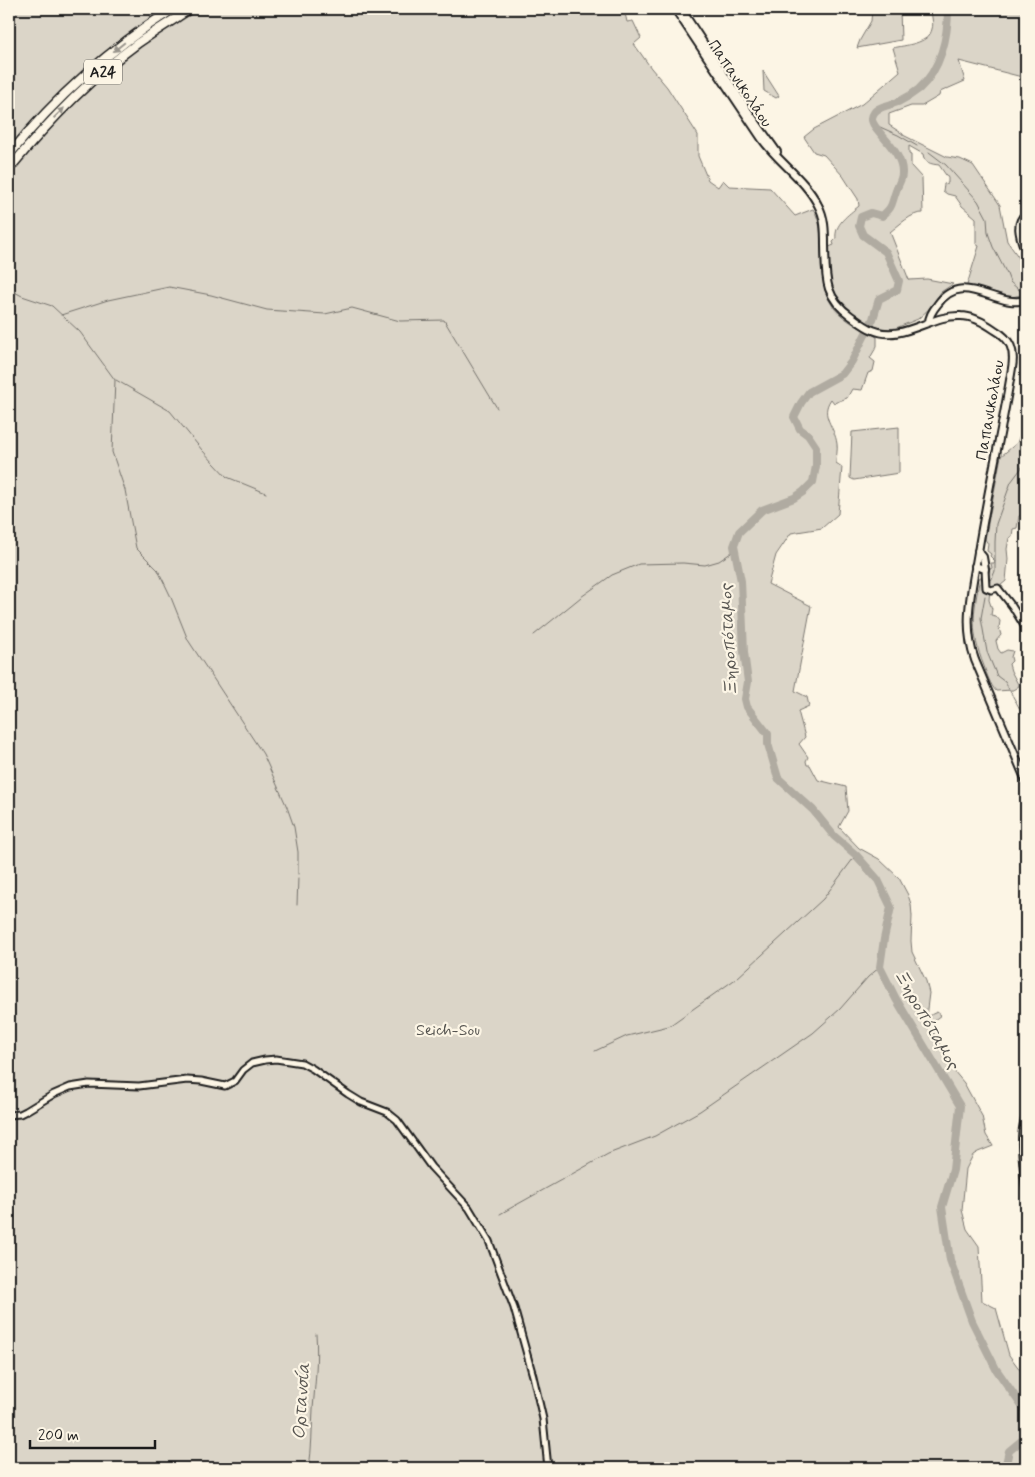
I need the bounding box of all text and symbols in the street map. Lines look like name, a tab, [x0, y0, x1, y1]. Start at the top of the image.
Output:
street label: Παπανικολάου	[703, 36, 777, 132]
one-way arrow	[113, 41, 125, 52]
road number: Α24	[84, 60, 122, 84]
one-way arrow	[53, 107, 65, 119]
street label: Παπανικολάου	[971, 359, 1010, 462]
water label: Ξηροπόταμος	[714, 582, 744, 697]
water label: Ξηροπόταμος	[888, 965, 965, 1075]
park label: Seich-Sou	[416, 1020, 480, 1041]
water label: Ορτανσία	[287, 1361, 317, 1440]
scale bar	[30, 1417, 155, 1449]
text: 200 m	[38, 1426, 79, 1446]

